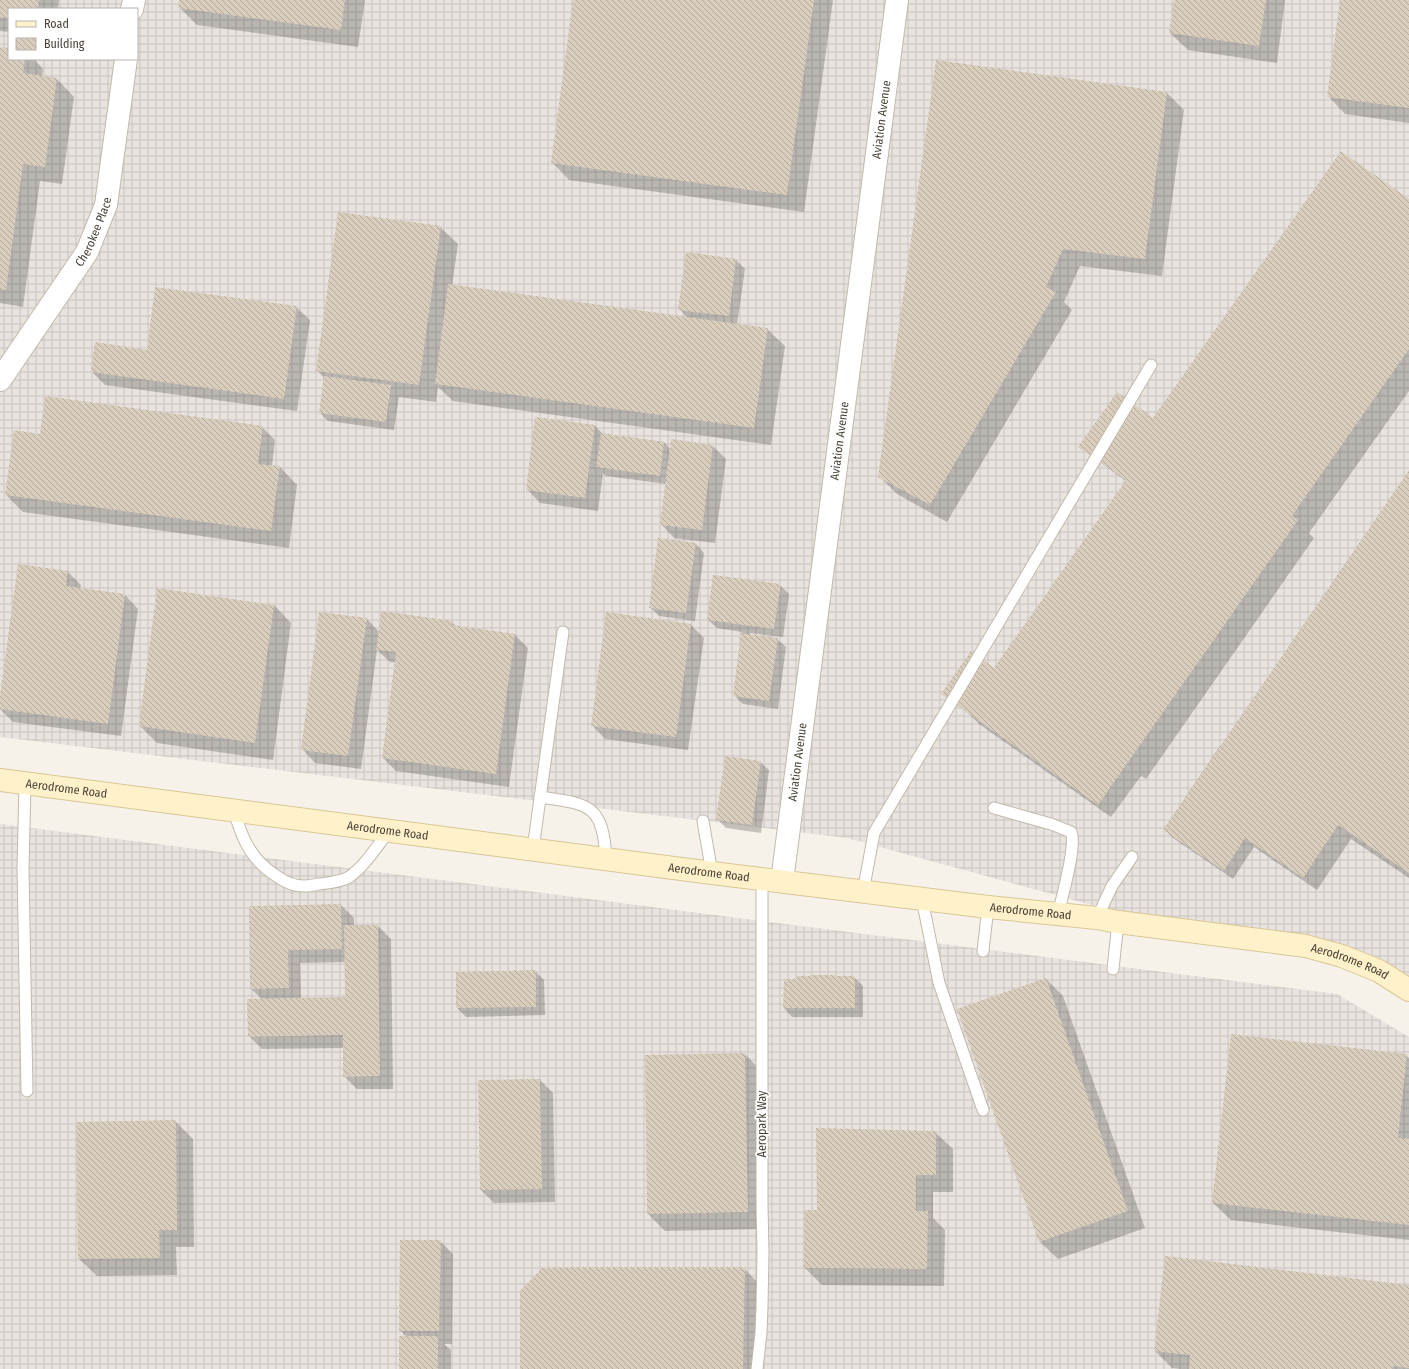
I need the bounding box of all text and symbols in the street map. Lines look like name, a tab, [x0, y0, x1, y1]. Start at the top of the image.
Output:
legend	[8, 8, 138, 60]
text: Road	[44, 17, 69, 31]
text: Building	[44, 37, 85, 51]
street label: Aviation Avenue	[869, 79, 893, 160]
street label: Cherokee Place	[72, 196, 114, 269]
street label: Aviation Avenue	[827, 401, 852, 481]
street label: Aviation Avenue	[785, 722, 810, 802]
street label: Aerodrome Road	[25, 776, 108, 801]
street label: Aerodrome Road	[346, 818, 429, 843]
street label: Aerodrome Road	[667, 860, 750, 885]
street label: Aerodrome Road	[989, 900, 1072, 922]
street label: Aerodrome Road	[1309, 941, 1391, 982]
street label: Aeropark Way	[755, 1090, 769, 1157]

